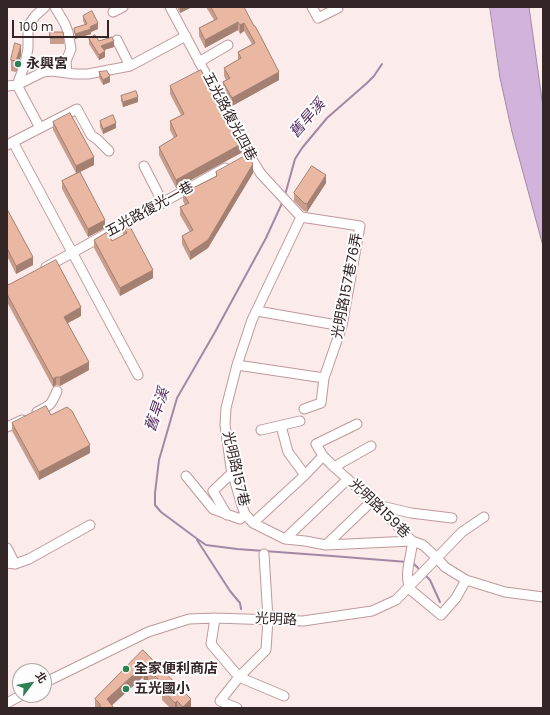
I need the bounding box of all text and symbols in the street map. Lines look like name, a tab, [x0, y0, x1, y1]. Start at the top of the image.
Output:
scale bar	[14, 12, 111, 38]
text: 100 m	[19, 18, 53, 35]
place label: 永興宮	[26, 56, 68, 72]
marker: 永興宮	[13, 59, 23, 69]
street label: 五光路復光四巷	[199, 70, 259, 164]
water label: 舊旱溪	[286, 96, 330, 142]
street label: 五光路復光一巷	[103, 179, 197, 241]
street label: 光明路157巷76弄	[330, 232, 366, 340]
water label: 舊旱溪	[142, 386, 174, 434]
street label: 光明路157巷	[218, 430, 252, 508]
street label: 光明路159巷	[345, 476, 413, 542]
street label: 光明路	[255, 611, 297, 629]
place label: 全家便利商店	[134, 661, 218, 677]
north arrow	[12, 663, 52, 703]
marker: 全家便利商店	[121, 664, 131, 674]
text: 北	[32, 668, 51, 686]
place label: 五光國小	[134, 681, 190, 697]
marker: 五光國小	[121, 684, 131, 694]

